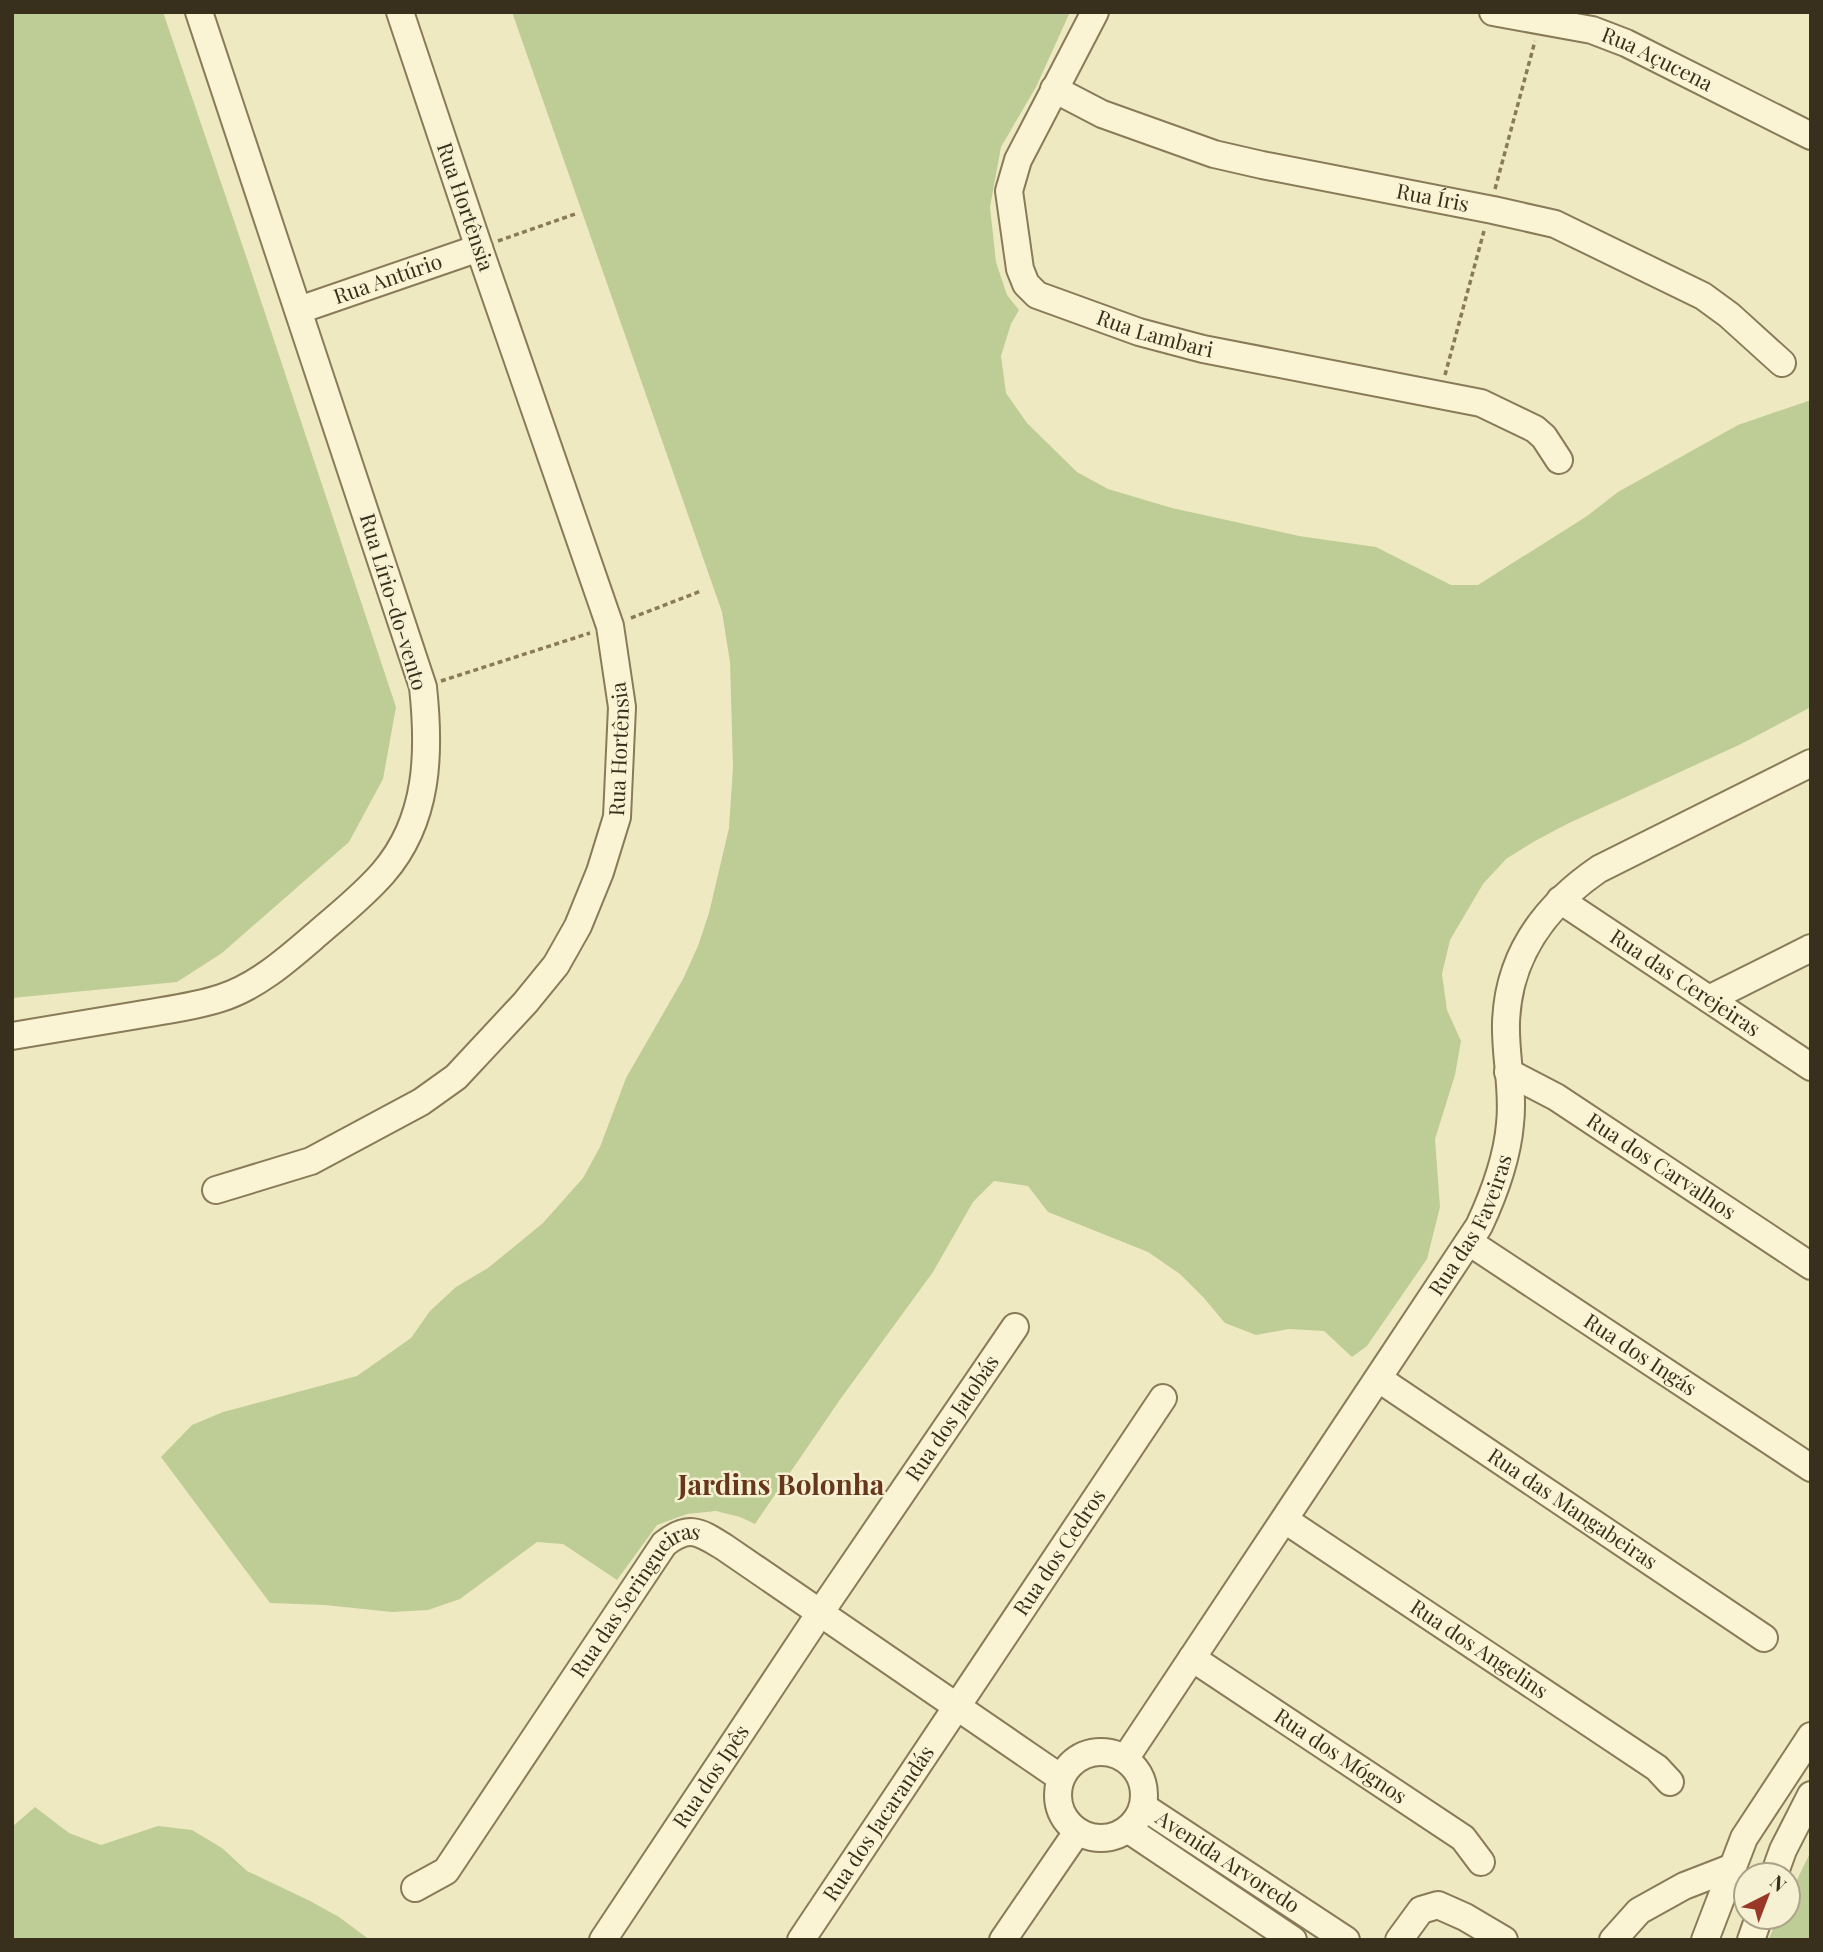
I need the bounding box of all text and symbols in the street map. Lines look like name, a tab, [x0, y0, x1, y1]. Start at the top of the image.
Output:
street label: Rua Açucena	[1598, 19, 1719, 97]
street label: Rua Hortênsia	[432, 138, 502, 275]
street label: Rua Íris	[1394, 176, 1472, 217]
street label: Rua Antúrio	[329, 246, 445, 309]
street label: Rua Lambari	[1093, 302, 1216, 363]
street label: Rua Lírio-do-vento	[355, 510, 435, 693]
street label: Rua Hortênsia	[601, 680, 634, 817]
street label: Rua das Cerejeiras	[1605, 921, 1767, 1042]
street label: Rua dos Carvalhos	[1582, 1105, 1742, 1225]
street label: Rua das Faveiras	[1421, 1151, 1517, 1300]
street label: Rua dos Ingás	[1579, 1306, 1703, 1401]
street label: Rua dos Jatobás	[898, 1349, 1004, 1486]
street label: Rua das Mangabeiras	[1483, 1440, 1664, 1574]
district label: Jardins Bolonha	[677, 1465, 885, 1502]
street label: Rua dos Cedros	[1006, 1483, 1111, 1620]
street label: Rua das Seringueiras	[563, 1516, 703, 1682]
street label: Rua dos Angelins	[1406, 1592, 1554, 1704]
street label: Rua dos Mógnos	[1270, 1701, 1413, 1809]
street label: Rua dos Ipês	[665, 1718, 754, 1833]
street label: Rua dos Jacarandás	[815, 1739, 939, 1906]
street label: Avenida Arvoredo	[1150, 1802, 1306, 1918]
north arrow	[1732, 1861, 1802, 1931]
text: N	[1765, 1868, 1793, 1897]

